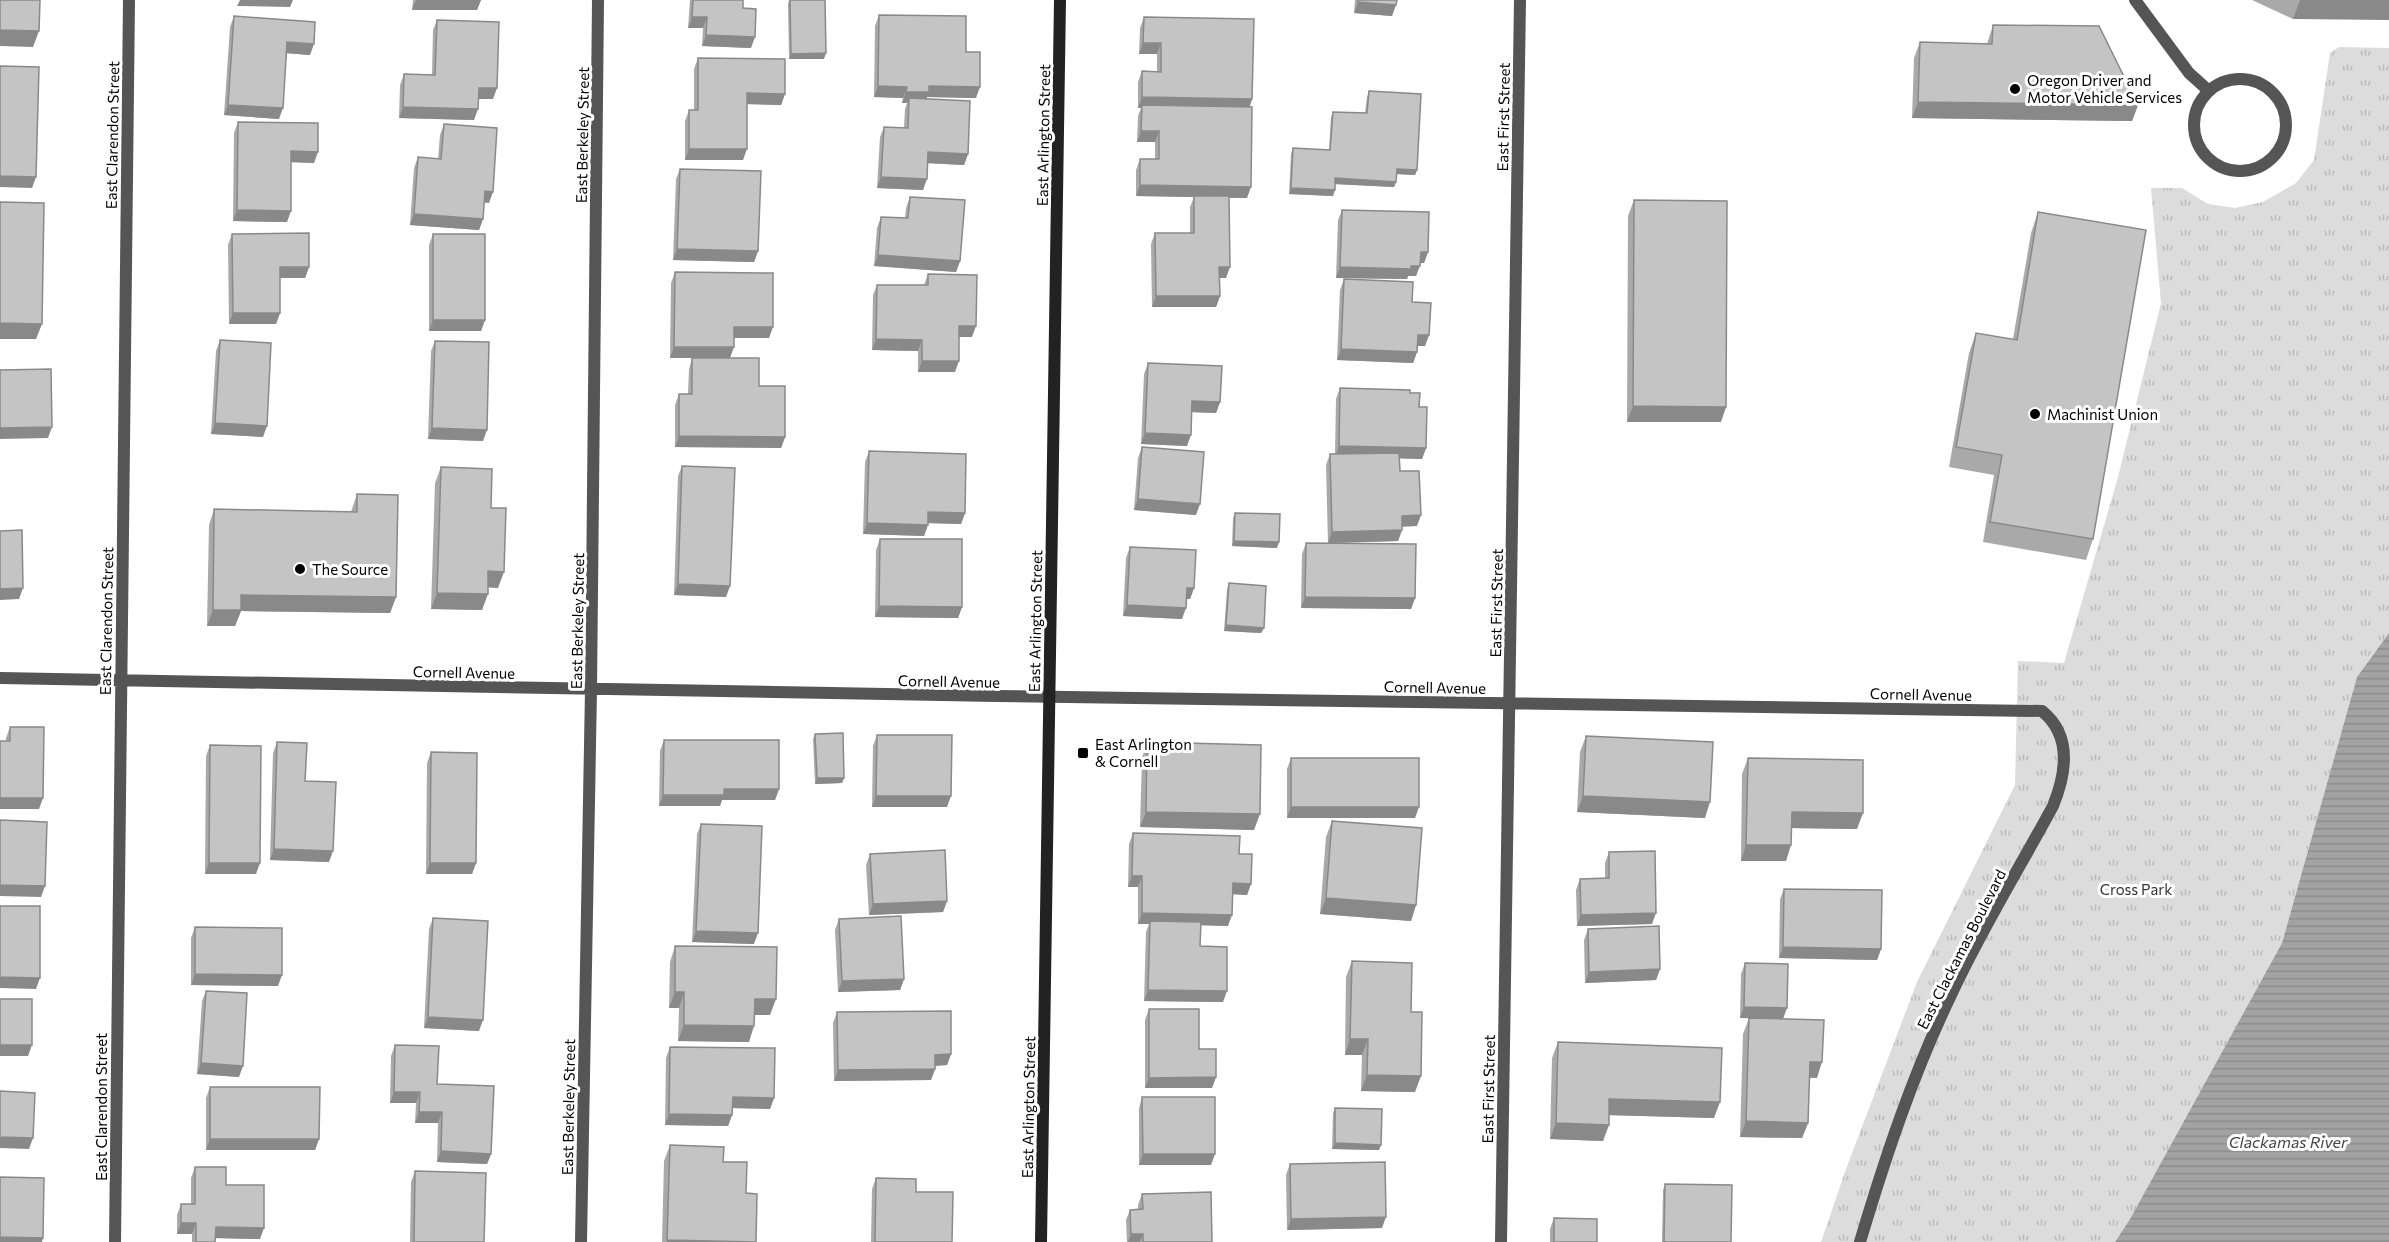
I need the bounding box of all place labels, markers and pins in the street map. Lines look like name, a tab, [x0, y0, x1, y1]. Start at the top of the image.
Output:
place label: Oregon Driver and Motor Vehicle Services	[2027, 71, 2182, 106]
marker: Oregon Driver and Motor Vehicle Services	[2008, 82, 2022, 96]
place label: Machinist Union	[2047, 405, 2158, 423]
marker: Machinist Union	[2028, 407, 2042, 421]
place label: The Source	[312, 560, 388, 578]
marker: The Source	[293, 562, 307, 576]
place label: East Arlington & Cornell	[1095, 735, 1192, 770]
marker: East Arlington & Cornell	[1076, 746, 1090, 760]

